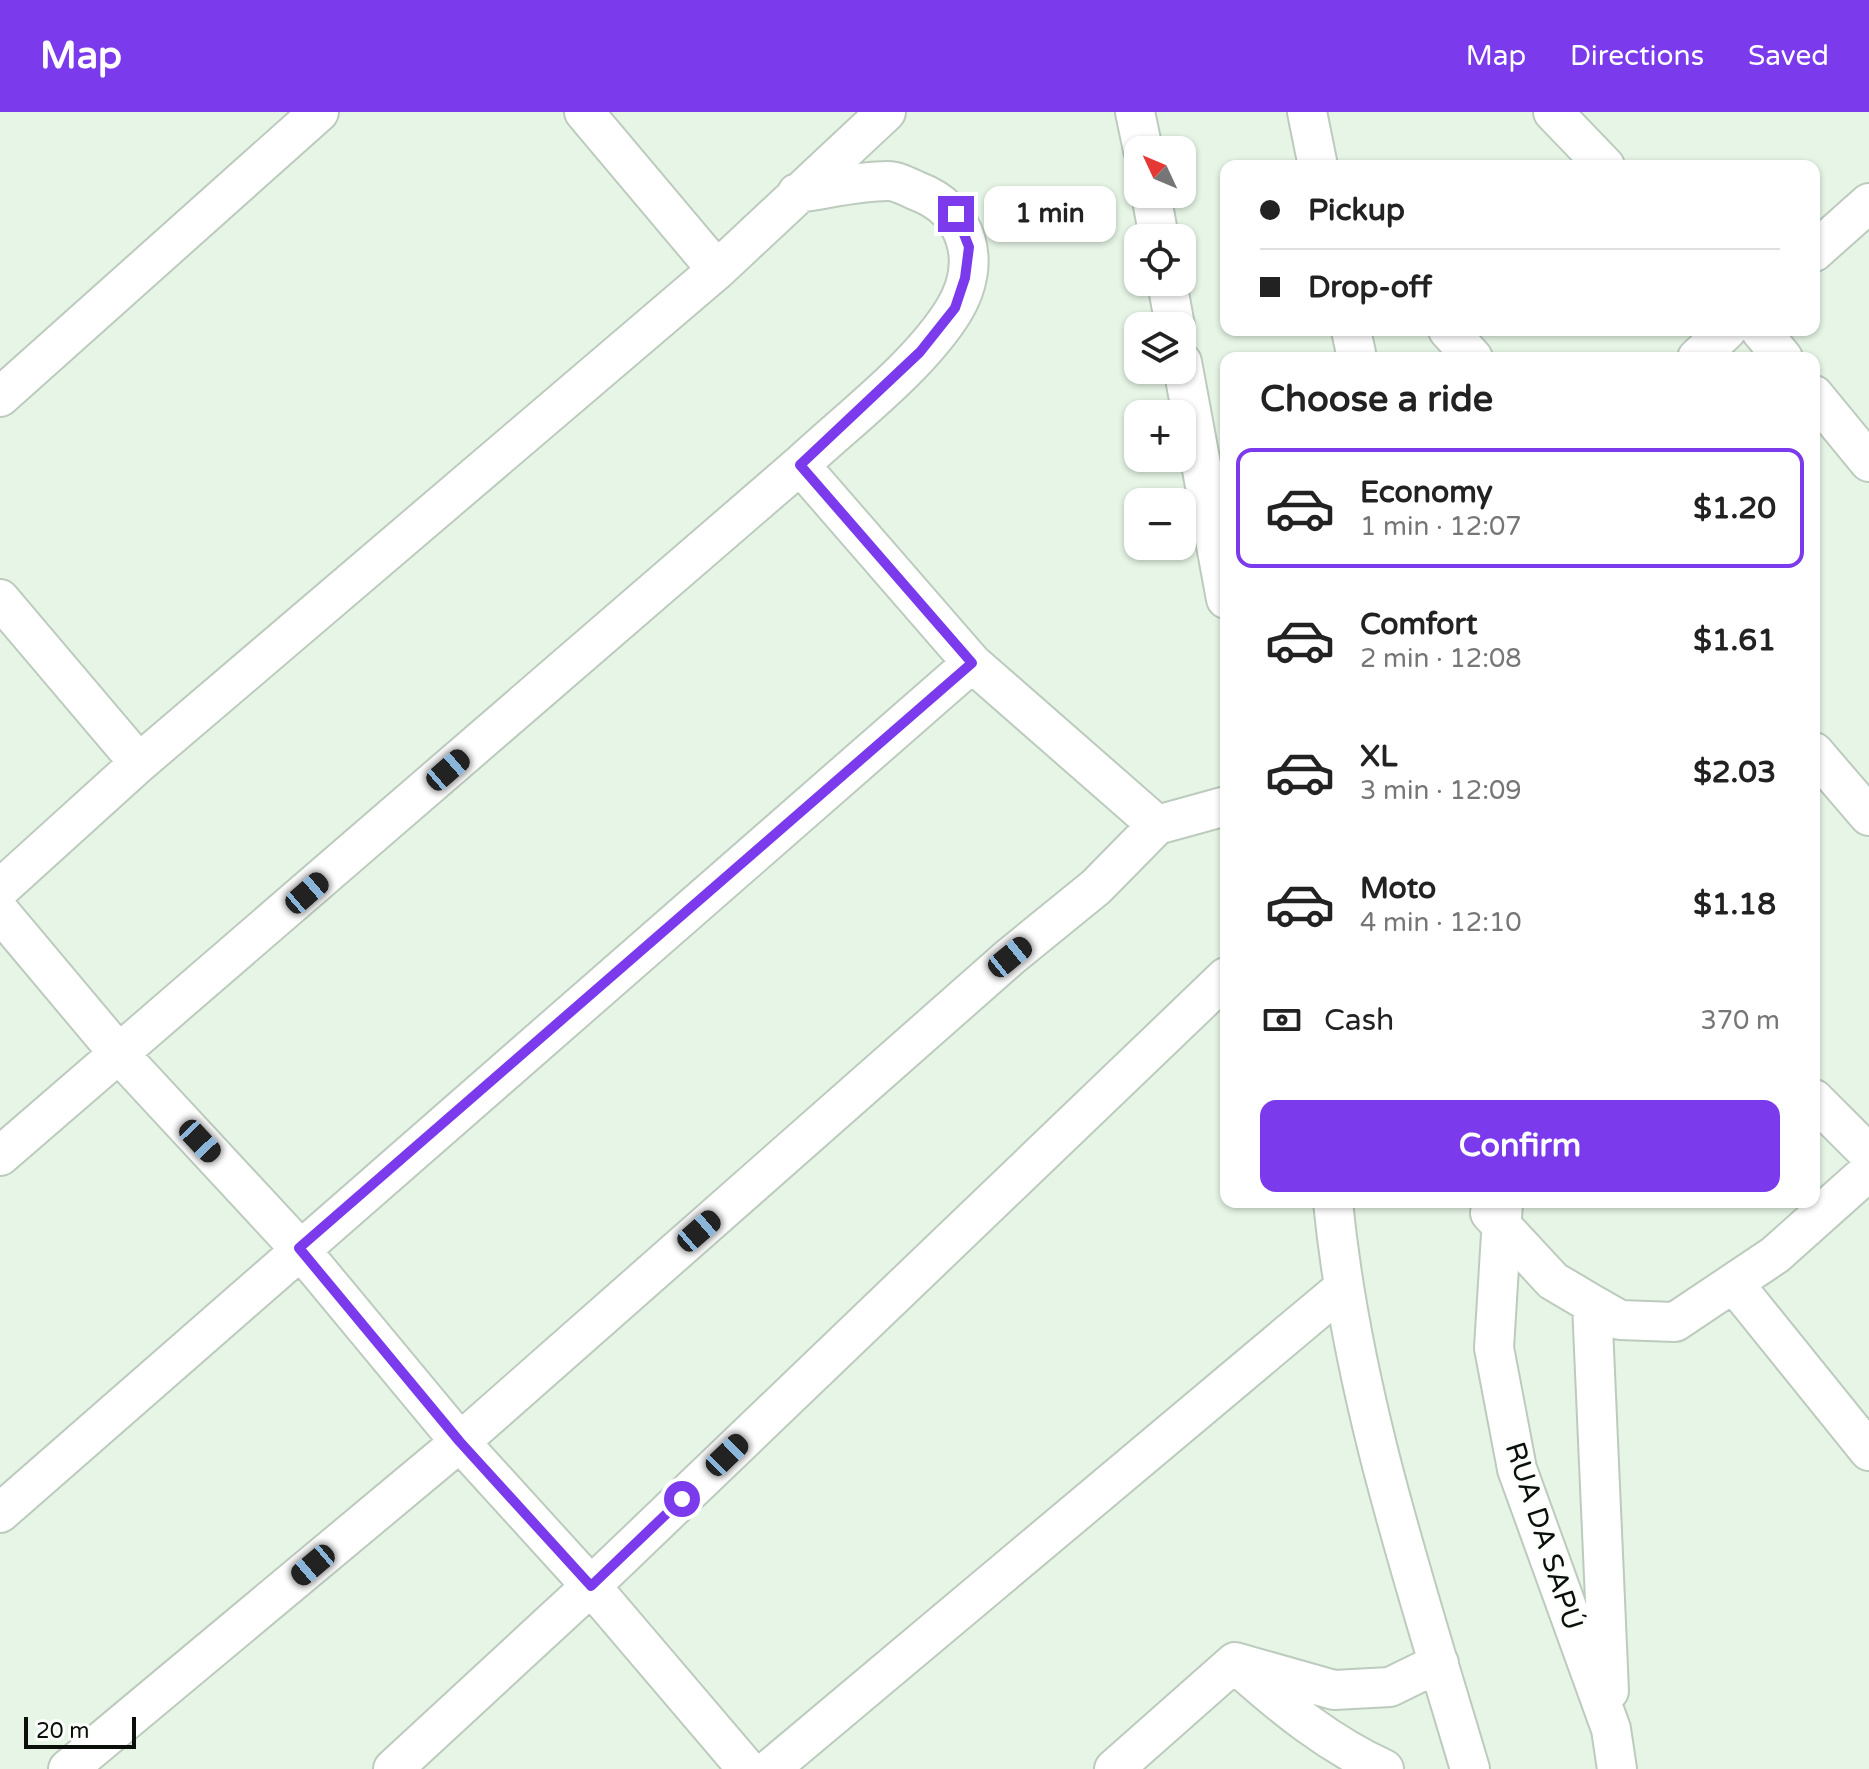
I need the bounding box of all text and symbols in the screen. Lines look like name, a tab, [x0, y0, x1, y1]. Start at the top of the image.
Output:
text: Map	[40, 33, 122, 79]
text: Map	[1466, 39, 1526, 73]
text: Directions	[1570, 39, 1704, 73]
text: Saved	[1748, 39, 1829, 73]
north arrow	[1124, 136, 1196, 208]
map controls	[1124, 136, 1196, 560]
callout: 1 min	[984, 186, 1116, 242]
text: Pickup	[1308, 192, 1405, 229]
route end	[938, 196, 974, 232]
text: 1 min	[1015, 198, 1085, 229]
button: locate	[1124, 224, 1196, 296]
text: Drop-off	[1308, 269, 1432, 306]
button: layers	[1124, 312, 1196, 384]
text: Choose a ride	[1260, 378, 1493, 421]
button: +	[1124, 400, 1196, 472]
icon: car	[1264, 472, 1336, 544]
text: Economy	[1360, 474, 1493, 511]
button: −	[1124, 488, 1196, 560]
text: $1.20	[1693, 490, 1776, 527]
text: 1 min · 12:07	[1360, 511, 1522, 542]
icon: car	[1264, 604, 1336, 676]
text: Comfort	[1360, 606, 1478, 643]
text: $1.61	[1693, 622, 1776, 659]
text: 2 min · 12:08	[1360, 643, 1522, 674]
icon: car	[1264, 736, 1336, 808]
text: XL	[1360, 738, 1397, 775]
car	[422, 745, 474, 795]
text: $2.03	[1693, 754, 1776, 791]
text: 3 min · 12:09	[1360, 775, 1522, 806]
car	[281, 868, 333, 918]
icon: car	[1264, 868, 1336, 940]
text: Moto	[1360, 870, 1436, 907]
text: $1.18	[1693, 886, 1776, 923]
text: 4 min · 12:10	[1360, 907, 1522, 938]
car	[984, 933, 1036, 981]
icon: cash	[1260, 998, 1304, 1042]
text: Cash	[1324, 1002, 1394, 1039]
text: 370 m	[1700, 1005, 1780, 1036]
button: Confirm	[1260, 1100, 1780, 1192]
car	[175, 1115, 225, 1167]
car	[673, 1206, 725, 1256]
car	[701, 1430, 753, 1480]
street label: RUA DA SAPÚ	[1498, 1438, 1590, 1634]
route start	[664, 1481, 700, 1517]
car	[287, 1540, 339, 1590]
scale bar	[24, 1713, 136, 1749]
text: 20 m	[36, 1718, 90, 1744]

